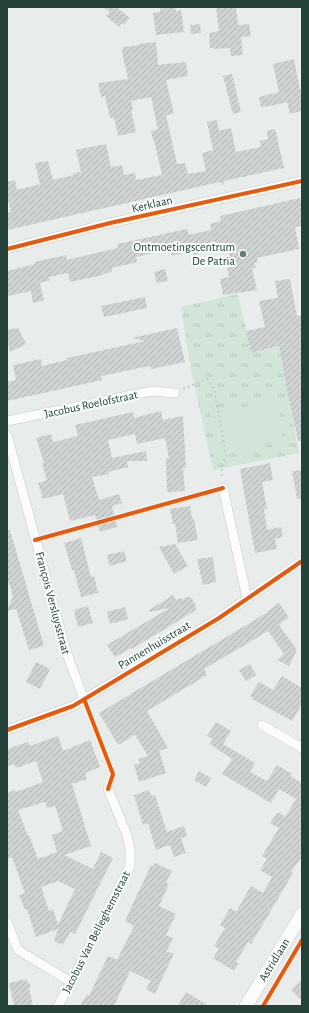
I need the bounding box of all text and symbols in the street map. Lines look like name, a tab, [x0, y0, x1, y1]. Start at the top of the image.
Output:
street label: Kerklaan	[131, 194, 173, 214]
place label: Ontmoetingscentrum De Patria	[133, 241, 235, 267]
marker: Ontmoetingscentrum De Patria	[238, 249, 248, 259]
street label: Jacobus Roelofstraat	[43, 388, 139, 420]
street label: François Versluysstraat	[33, 550, 72, 656]
street label: Pannenhuisstraat	[116, 619, 192, 671]
street label: Jacobus Van Belleghemstraat	[60, 869, 132, 995]
street label: Astridlaan	[256, 936, 292, 984]

